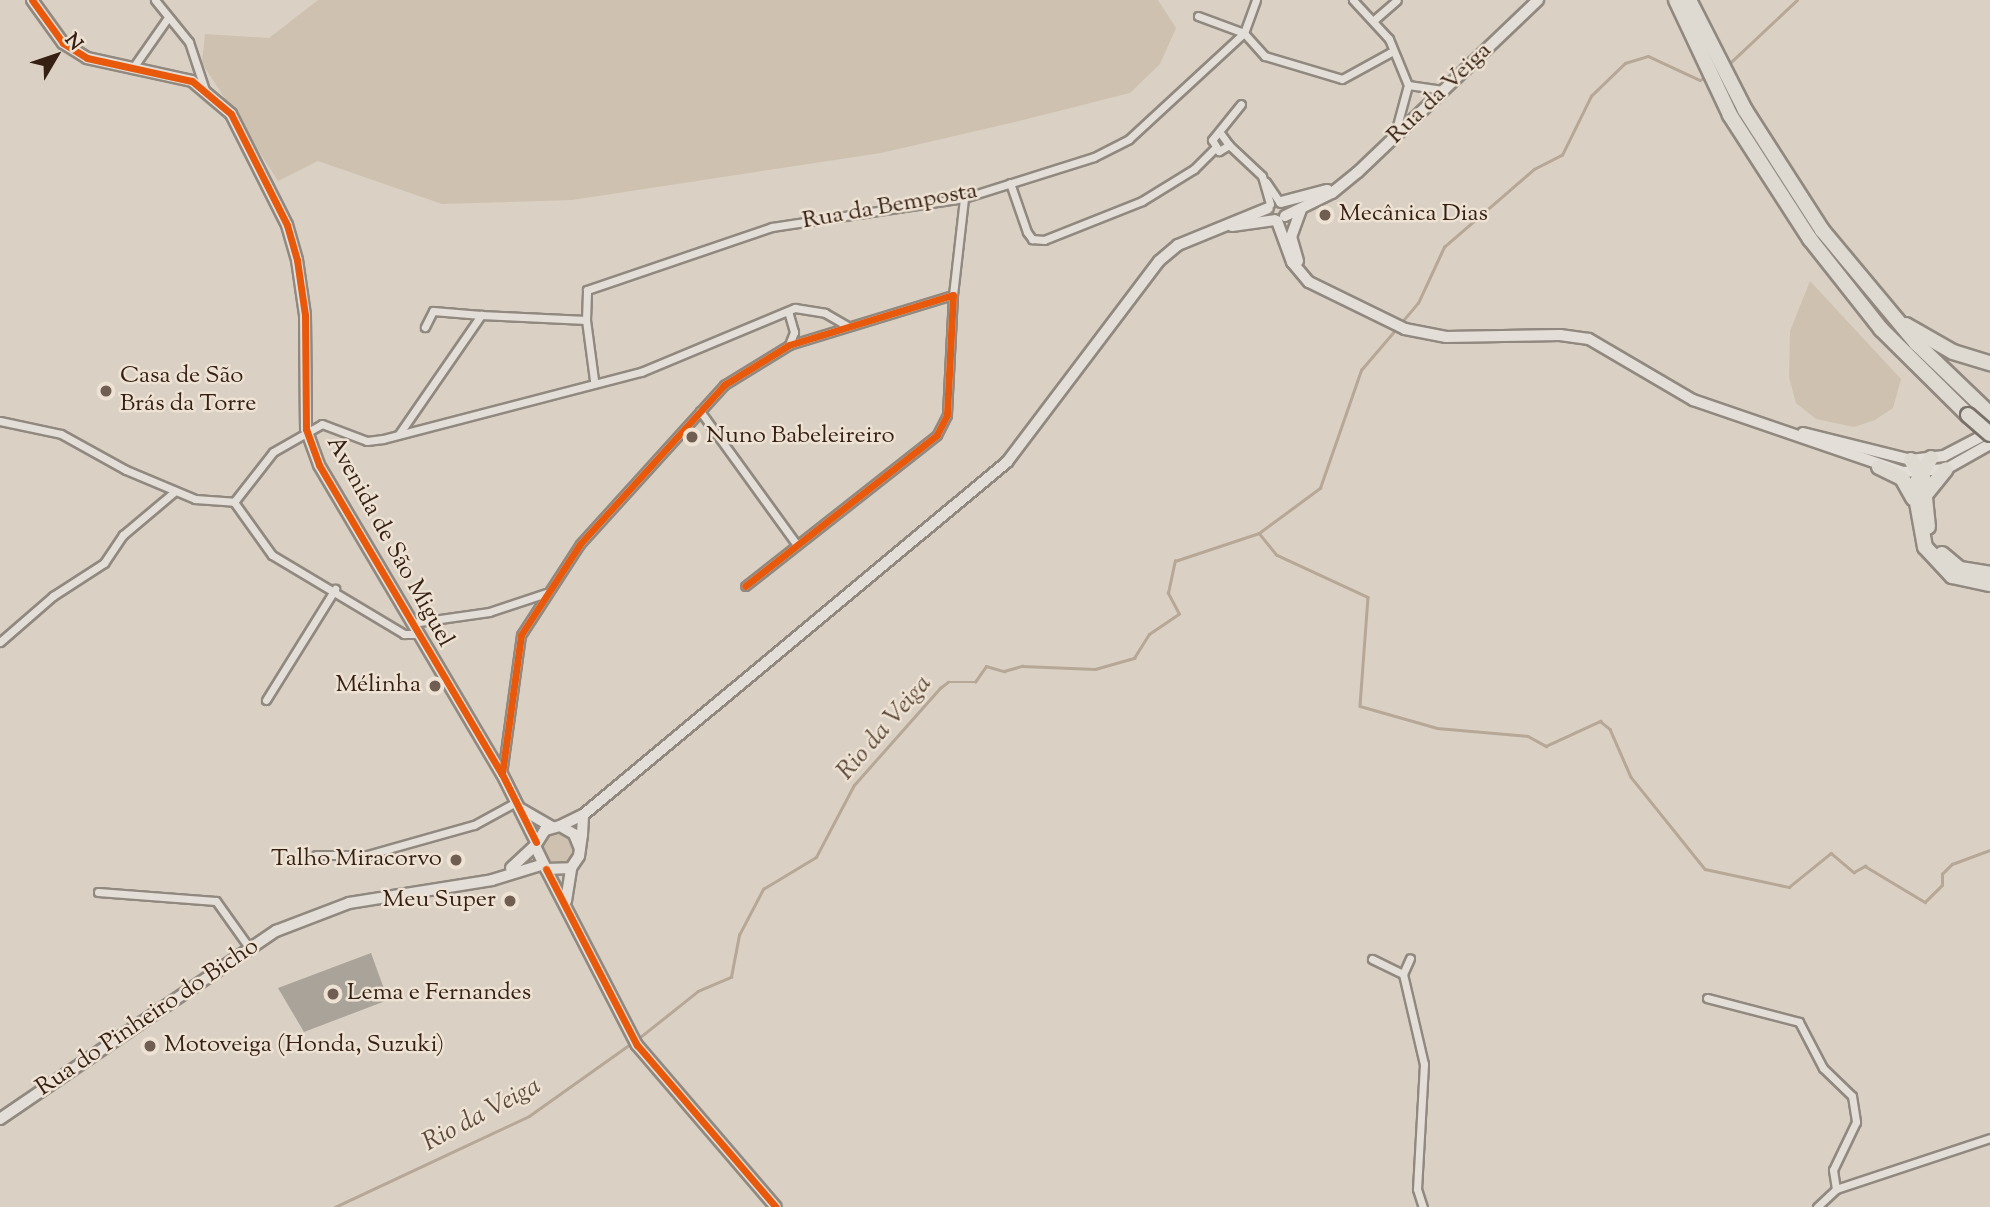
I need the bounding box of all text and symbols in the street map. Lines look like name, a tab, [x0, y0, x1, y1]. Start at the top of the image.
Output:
north arrow	[21, 21, 91, 91]
text: N	[57, 28, 88, 57]
street label: Rua da Veiga	[1382, 37, 1498, 151]
street label: Rua da Bemposta	[800, 177, 980, 237]
place label: Mecânica Dias	[1339, 201, 1488, 229]
marker: Mecânica Dias	[1317, 207, 1333, 223]
place label: Casa de São Brás da Torre	[120, 363, 257, 419]
marker: Casa de São Brás da Torre	[98, 383, 114, 399]
place label: Nuno Babeleireiro	[706, 423, 895, 451]
marker: Nuno Babeleireiro	[684, 429, 700, 445]
street label: Avenida de São Miguel	[319, 431, 459, 653]
water label: Rio da Veiga	[831, 669, 939, 787]
place label: Mélinha	[335, 672, 421, 700]
marker: Mélinha	[427, 678, 443, 694]
place label: Talho Miracorvo	[271, 846, 442, 874]
marker: Talho Miracorvo	[448, 852, 464, 868]
place label: Meu Super	[383, 887, 496, 915]
marker: Meu Super	[502, 893, 518, 909]
street label: Rua do Pinheiro do Bicho	[31, 933, 265, 1103]
place label: Lema e Fernandes	[347, 980, 531, 1008]
marker: Lema e Fernandes	[325, 986, 341, 1002]
place label: Motoveiga (Honda, Suzuki)	[164, 1032, 444, 1060]
marker: Motoveiga (Honda, Suzuki)	[142, 1038, 158, 1054]
water label: Rio da Veiga	[418, 1071, 546, 1159]

